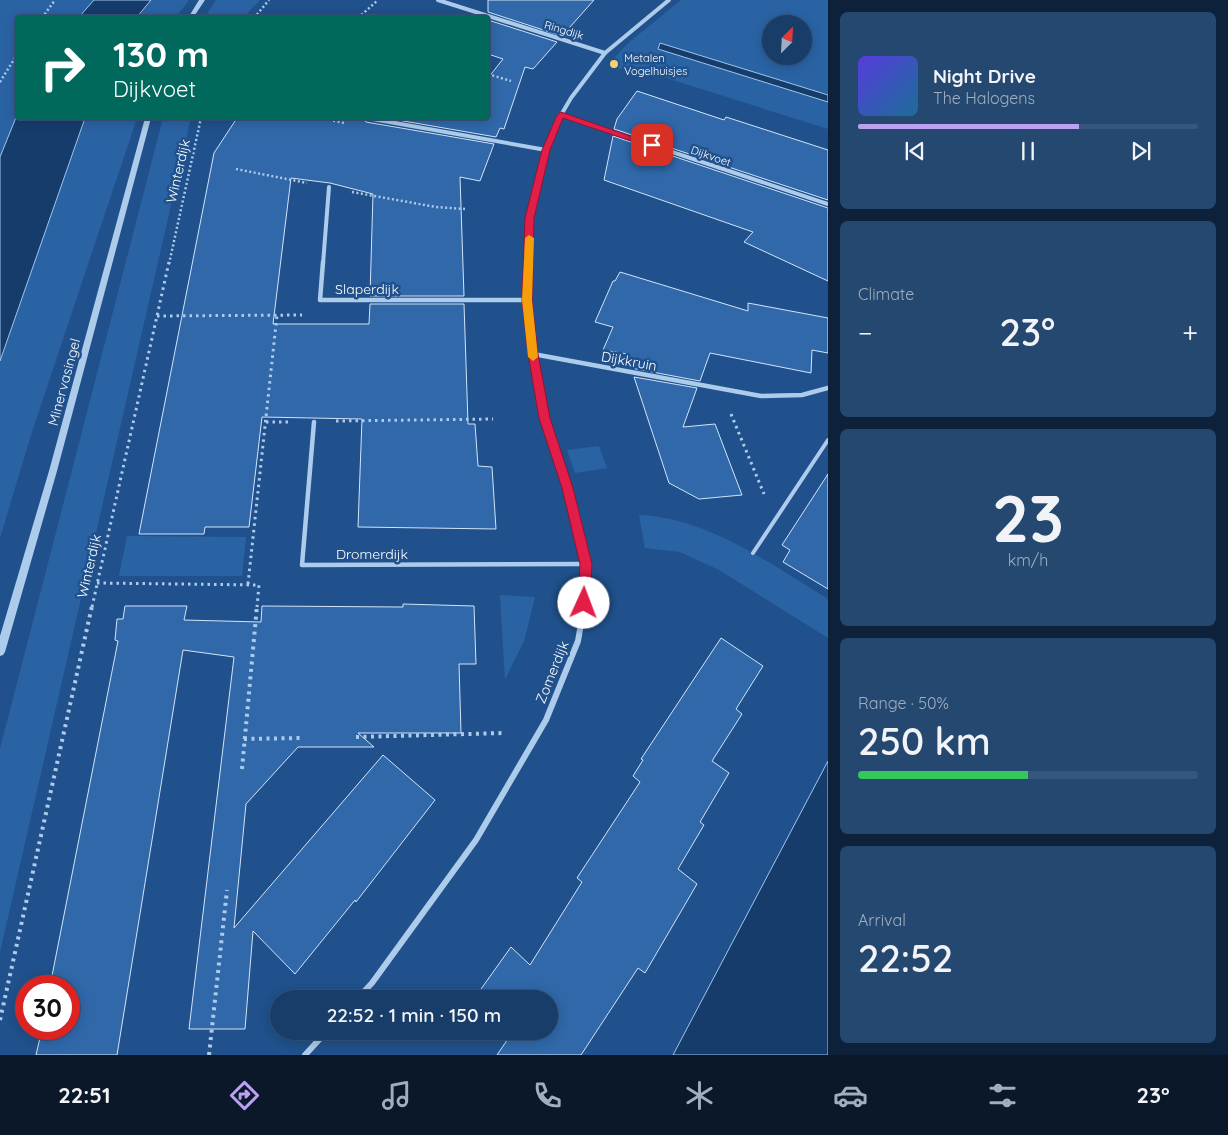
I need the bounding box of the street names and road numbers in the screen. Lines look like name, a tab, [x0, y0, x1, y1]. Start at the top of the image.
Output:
street label: Ringdijk	[543, 17, 586, 43]
street label: Winterdijk	[162, 137, 194, 205]
street label: Dijkvoet	[689, 143, 733, 169]
street label: Slaperdijk	[335, 280, 399, 298]
street label: Minervasingel	[44, 336, 84, 428]
street label: Dijkkruin	[600, 347, 658, 375]
street label: Winterdijk	[73, 532, 105, 600]
street label: Dromerdijk	[336, 545, 408, 563]
street label: Zomerdijk	[531, 638, 573, 706]

